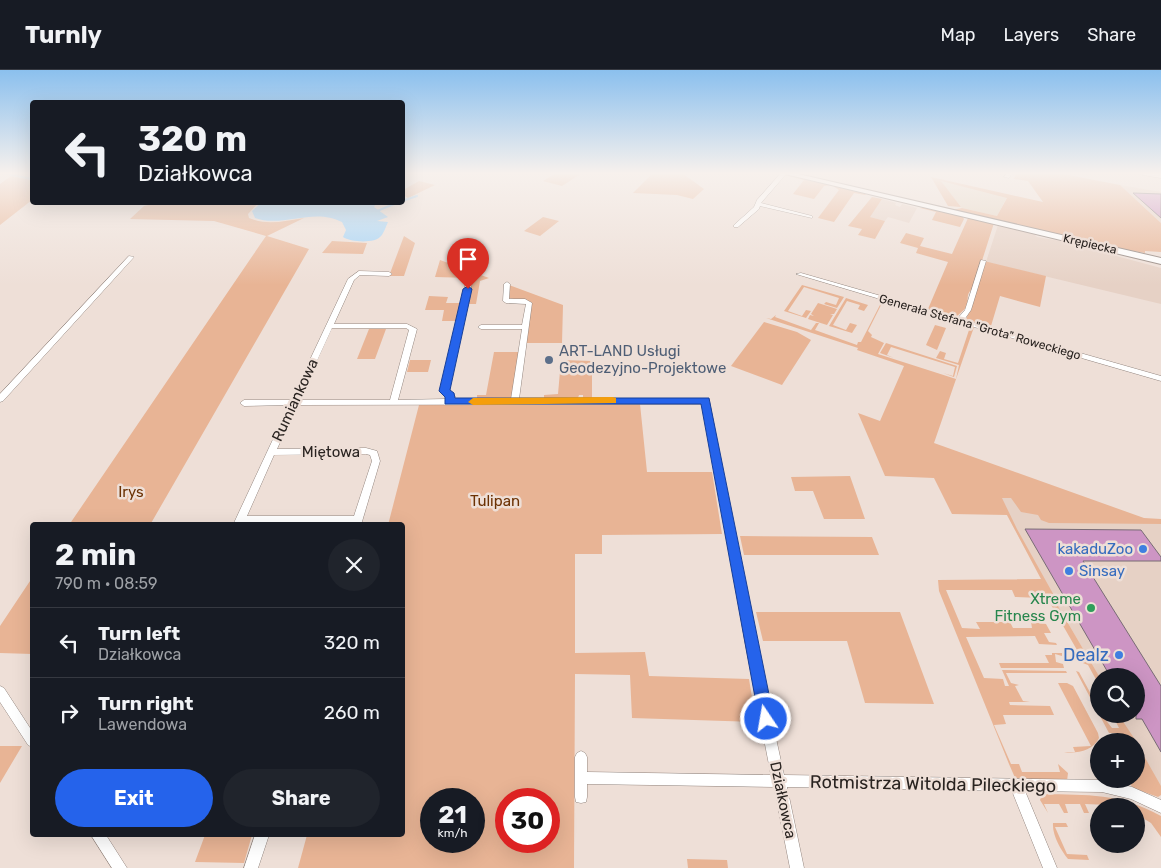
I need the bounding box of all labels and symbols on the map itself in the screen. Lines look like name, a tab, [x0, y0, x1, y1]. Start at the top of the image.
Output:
street label: Krępiecka	[1062, 231, 1118, 257]
pin	[447, 238, 489, 289]
street label: Generała Stefana "Grota" Roweckiego	[878, 291, 1083, 363]
place label: ART-LAND Usługi Geodezyjno-Projektowe	[559, 342, 726, 377]
marker: ART-LAND Usługi Geodezyjno-Projektowe	[543, 354, 555, 366]
street label: Rumiankowa	[268, 356, 322, 444]
street label: Miętowa	[302, 443, 360, 461]
park label: Irys	[118, 483, 144, 501]
park label: Tulipan	[470, 492, 520, 510]
place label: kakaduZoo	[1057, 540, 1133, 558]
marker: kakaduZoo	[1137, 543, 1149, 555]
place label: Sinsay	[1079, 562, 1125, 580]
marker: Sinsay	[1063, 565, 1075, 577]
place label: Xtreme Fitness Gym	[994, 590, 1081, 625]
marker: Xtreme Fitness Gym	[1085, 602, 1097, 614]
place label: Dealz	[1063, 644, 1109, 666]
marker: Dealz	[1113, 649, 1125, 661]
position arrow	[739, 692, 791, 744]
street label: Działkowca	[766, 760, 800, 840]
street label: Rotmistrza Witolda Pileckiego	[810, 771, 1056, 797]
speed limit sign: 30	[495, 788, 560, 853]

